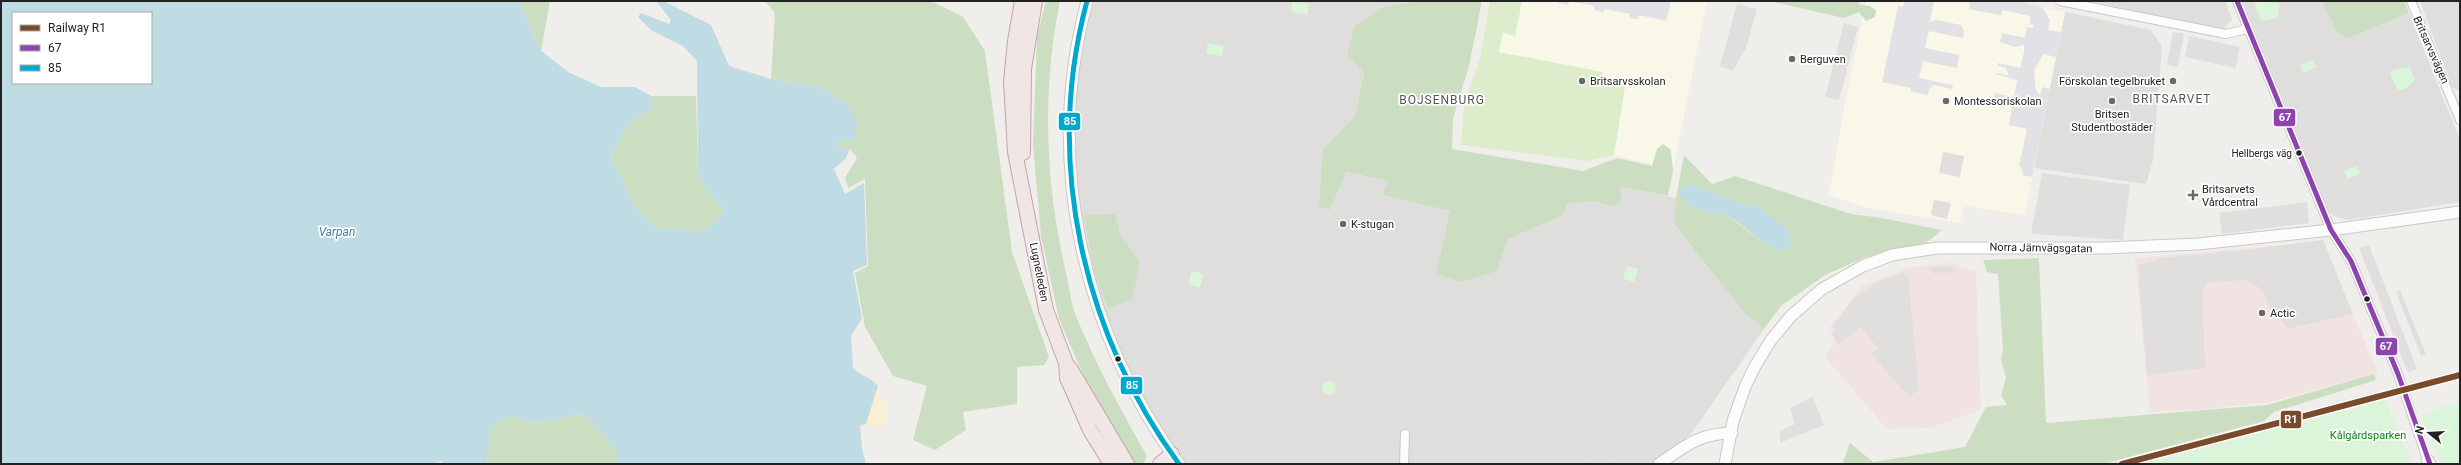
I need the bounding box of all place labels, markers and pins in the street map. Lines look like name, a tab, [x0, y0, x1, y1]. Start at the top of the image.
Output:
place label: Berguven	[1800, 53, 1846, 66]
marker: Berguven	[1787, 54, 1797, 64]
place label: Britsarvsskolan	[1590, 75, 1666, 88]
place label: Förskolan tegelbruket	[2059, 75, 2165, 88]
marker: Britsarvsskolan	[1577, 76, 1587, 86]
marker: Förskolan tegelbruket	[2168, 76, 2178, 86]
place label: Montessoriskolan	[1954, 95, 2042, 108]
marker: Montessoriskolan	[1941, 96, 1951, 106]
marker: Britsen Studentbostäder	[2107, 96, 2117, 106]
place label: Britsen Studentbostäder	[2071, 108, 2153, 134]
place label: Hellbergs väg	[2231, 148, 2292, 159]
marker: Hellbergs väg	[2294, 148, 2304, 158]
place label: Britsarvets Vårdcentral	[2202, 183, 2258, 209]
marker: Britsarvets Vårdcentral	[2187, 189, 2199, 201]
place label: K-stugan	[1351, 218, 1394, 231]
marker: K-stugan	[1338, 219, 1348, 229]
unlabelled marker	[2362, 294, 2372, 304]
place label: Actic	[2270, 307, 2295, 320]
marker: Actic	[2257, 308, 2267, 318]
unlabelled marker	[1113, 354, 1123, 364]

